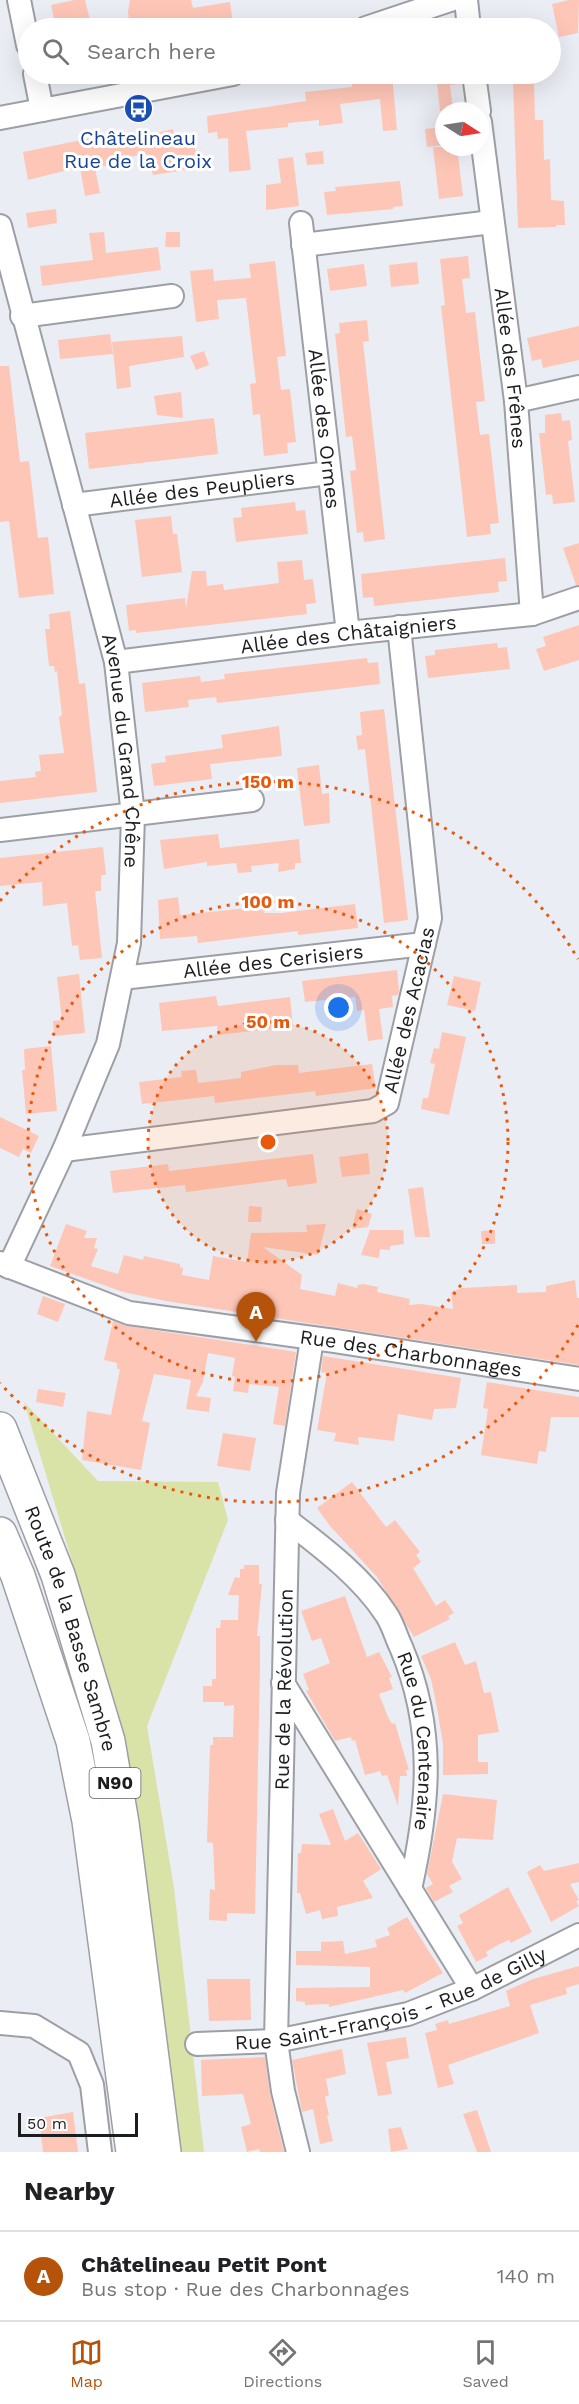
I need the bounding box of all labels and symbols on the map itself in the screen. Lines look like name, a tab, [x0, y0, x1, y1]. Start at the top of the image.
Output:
bus stop icon: Châtelineau Rue de la Croix	[122, 92, 154, 124]
north arrow	[435, 102, 489, 156]
place label: Châtelineau Rue de la Croix	[64, 126, 212, 173]
street label: Allée des Frênes	[489, 286, 532, 450]
street label: Allée des Ormes	[303, 347, 346, 510]
street label: Allée des Peupliers	[108, 465, 296, 512]
street label: Allée des Châtaigniers	[239, 610, 457, 658]
street label: Avenue du Grand Chêne	[97, 631, 146, 868]
text: 150 m	[242, 771, 294, 792]
text: 100 m	[241, 891, 295, 912]
street label: Allée des Acacias	[378, 925, 440, 1096]
street label: Allée des Cerisiers	[182, 939, 364, 983]
your location	[324, 993, 353, 1022]
text: 50 m	[246, 1011, 290, 1032]
centre of rings	[258, 1132, 278, 1152]
pin: A	[236, 1292, 276, 1342]
street label: Rue des Charbonnages	[298, 1324, 523, 1382]
street label: Route de la Basse Sambre	[20, 1502, 122, 1753]
street label: Rue de la Révolution	[269, 1588, 298, 1791]
street label: Rue du Centenaire	[392, 1648, 438, 1832]
road number: N90	[90, 1768, 140, 1798]
street label: Rue Saint-François - Rue de Gilly	[234, 1941, 551, 2055]
scale bar	[18, 2110, 138, 2138]

